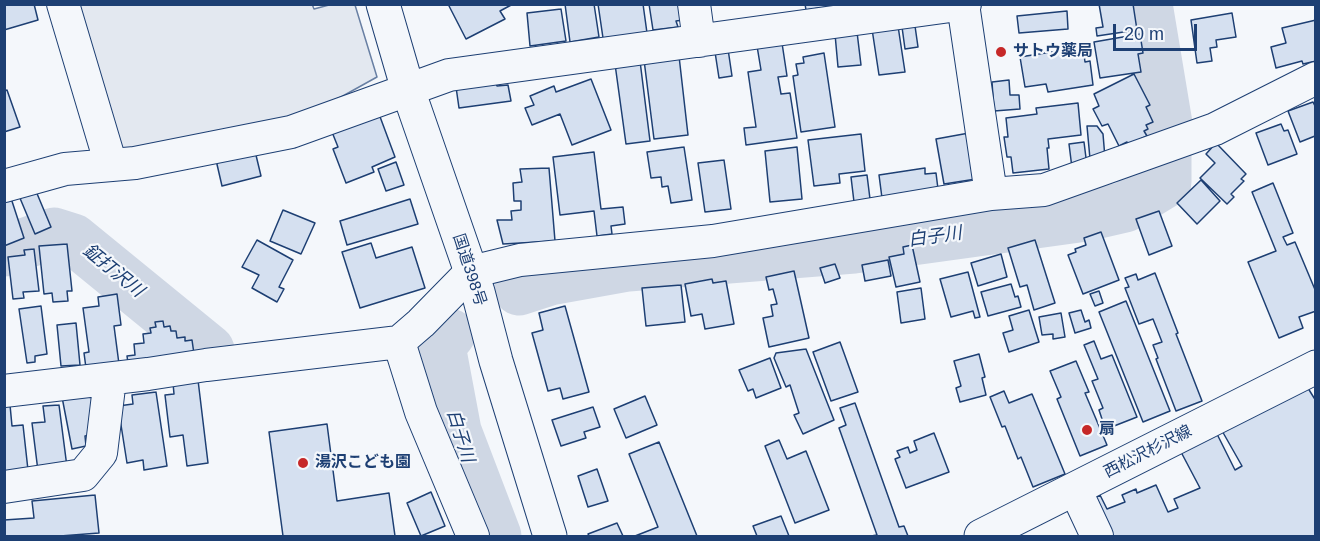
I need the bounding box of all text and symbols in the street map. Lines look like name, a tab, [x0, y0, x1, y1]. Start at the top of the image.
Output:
scale bar	[1116, 12, 1200, 50]
text: 20 m	[1124, 24, 1164, 44]
place label: サトウ薬局	[1013, 42, 1093, 62]
marker: サトウ薬局	[994, 45, 1008, 59]
water label: 白子川	[907, 223, 963, 251]
street label: 国道398号	[448, 232, 490, 308]
water label: 鉦打沢川	[78, 240, 148, 302]
water label: 白子川	[442, 407, 478, 465]
place label: 扇	[1099, 420, 1115, 440]
street label: 西松沢杉沢線	[1101, 422, 1195, 482]
marker: 扇	[1080, 423, 1094, 437]
place label: 湯沢こども園	[315, 453, 411, 473]
marker: 湯沢こども園	[296, 456, 310, 470]

